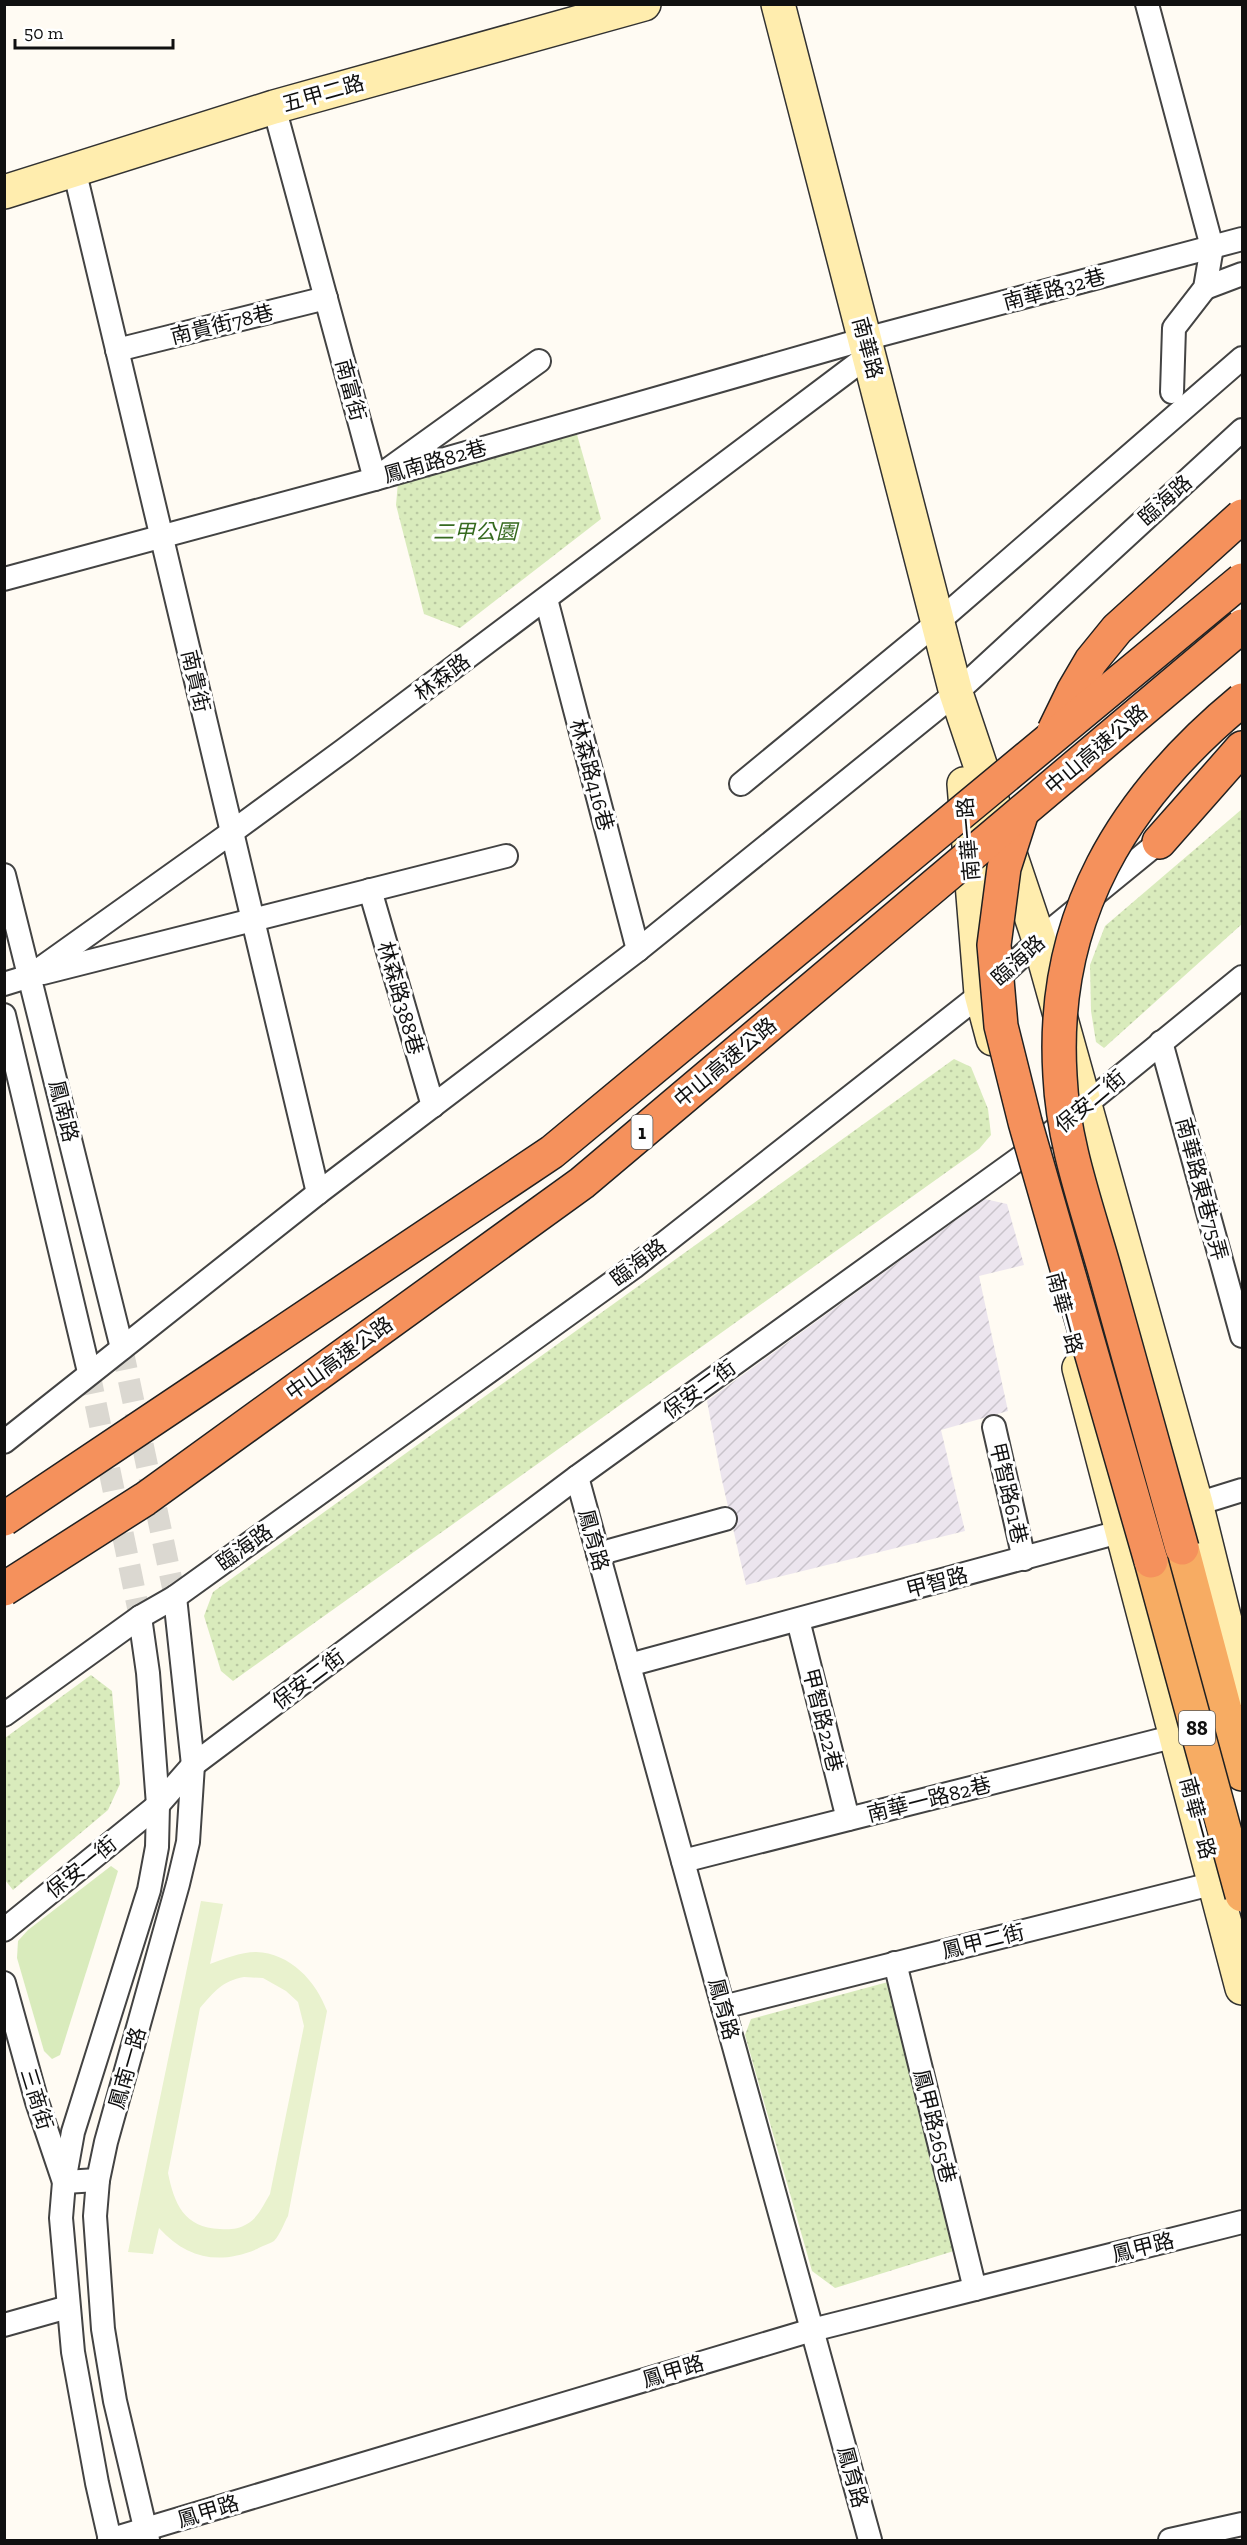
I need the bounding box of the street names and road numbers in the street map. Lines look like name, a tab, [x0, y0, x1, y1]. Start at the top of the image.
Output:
street label: 五甲二路	[279, 69, 367, 117]
street label: 南華路32巷	[1000, 263, 1108, 315]
street label: 南貴街78巷	[168, 299, 276, 349]
street label: 南華路	[848, 314, 888, 382]
street label: 南富街	[331, 356, 371, 424]
street label: 鳳南路82巷	[381, 434, 489, 488]
street label: 臨海路	[1133, 470, 1197, 530]
street label: 南貴街	[177, 647, 215, 715]
street label: 林森路	[409, 648, 475, 706]
street label: 中山高速公路	[1040, 699, 1152, 799]
street label: 林森路416巷	[565, 716, 619, 834]
street label: 南華一路	[952, 796, 984, 882]
street label: 臨海路	[986, 930, 1050, 990]
street label: 林森路388巷	[373, 938, 429, 1058]
street label: 中山高速公路	[669, 1012, 781, 1112]
street label: 保安二街	[1050, 1064, 1130, 1138]
street label: 鳳南路	[44, 1077, 84, 1145]
road number: 1	[632, 1115, 652, 1149]
street label: 南華路東巷75弄	[1171, 1115, 1233, 1263]
street label: 臨海路	[605, 1233, 671, 1291]
street label: 南華一路	[1042, 1269, 1088, 1357]
street label: 中山高速公路	[281, 1311, 397, 1405]
street label: 保安二街	[658, 1354, 740, 1424]
street label: 甲智路61巷	[985, 1440, 1033, 1546]
street label: 鳳育路	[574, 1506, 614, 1574]
street label: 臨海路	[211, 1518, 277, 1576]
street label: 甲智路	[903, 1562, 971, 1602]
street label: 保安二街	[267, 1644, 349, 1714]
street label: 甲智路22巷	[798, 1666, 848, 1774]
road number: 88	[1179, 1711, 1215, 1745]
street label: 南華一路82巷	[864, 1771, 994, 1827]
street label: 南華一路	[1175, 1774, 1221, 1862]
street label: 保安一街	[40, 1831, 122, 1903]
street label: 鳳甲二街	[939, 1919, 1027, 1963]
street label: 鳳育路	[704, 1975, 744, 2043]
street label: 鳳南一路	[103, 2024, 151, 2112]
street label: 三商街	[16, 2065, 58, 2133]
street label: 鳳甲路265巷	[909, 2066, 961, 2186]
street label: 鳳甲路	[1109, 2227, 1177, 2267]
street label: 鳳甲路	[639, 2350, 707, 2392]
street label: 鳳育路	[833, 2443, 873, 2511]
street label: 鳳甲路	[174, 2490, 242, 2532]

